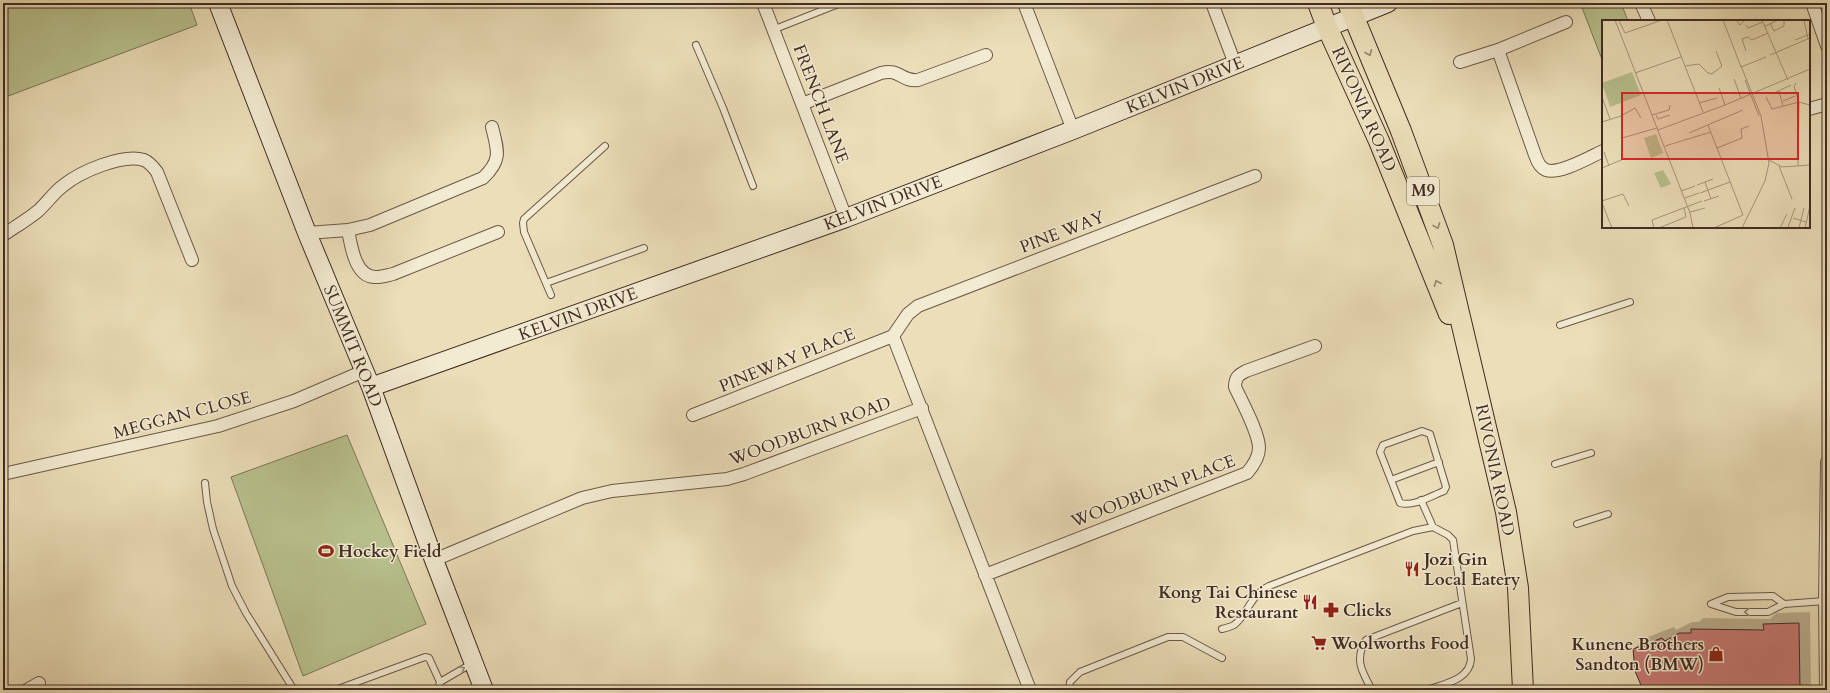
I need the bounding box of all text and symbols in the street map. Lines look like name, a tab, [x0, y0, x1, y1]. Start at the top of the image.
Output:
inset map	[1602, 20, 1810, 228]
street label: FRENCH LANE	[788, 41, 854, 167]
street label: RIVONIA ROAD	[1326, 43, 1402, 175]
one-way arrow	[1364, 49, 1372, 56]
street label: KELVIN DRIVE	[1123, 51, 1247, 119]
street label: KELVIN DRIVE	[820, 170, 946, 236]
road number: M9	[1407, 177, 1439, 205]
street label: PINE WAY	[1016, 205, 1108, 259]
one-way arrow	[1432, 223, 1440, 230]
one-way arrow	[1433, 279, 1441, 286]
street label: SUMMIT ROAD	[318, 282, 388, 411]
street label: KELVIN DRIVE	[515, 282, 641, 346]
street label: PINEWAY PLACE	[716, 322, 858, 398]
street label: MEGGAN CLOSE	[111, 386, 253, 444]
street label: WOODBURN ROAD	[725, 391, 894, 471]
street label: RIVONIA ROAD	[1470, 402, 1520, 538]
street label: WOODBURN PLACE	[1067, 449, 1238, 533]
place label: Hockey Field	[338, 540, 442, 563]
sports icon: Hockey Field	[317, 542, 335, 560]
place label: Jozi Gin Local Eatery	[1421, 548, 1521, 591]
restaurant icon: Jozi Gin Local Eatery	[1403, 560, 1421, 578]
place label: Kong Tai Chinese Restaurant	[1158, 581, 1298, 624]
restaurant icon: Kong Tai Chinese Restaurant	[1301, 593, 1319, 611]
place label: Clicks	[1343, 599, 1392, 622]
pharmacy icon: Clicks	[1322, 601, 1340, 619]
one-way arrow	[1744, 608, 1750, 616]
place label: Woolworths Food	[1330, 632, 1470, 655]
place label: Kunene Brothers Sandton (BMW)	[1572, 633, 1704, 676]
supermarket icon: Woolworths Food	[1310, 634, 1328, 652]
shop icon: Kunene Brothers Sandton (BMW)	[1707, 645, 1725, 663]
one-way arrow	[458, 666, 465, 674]

